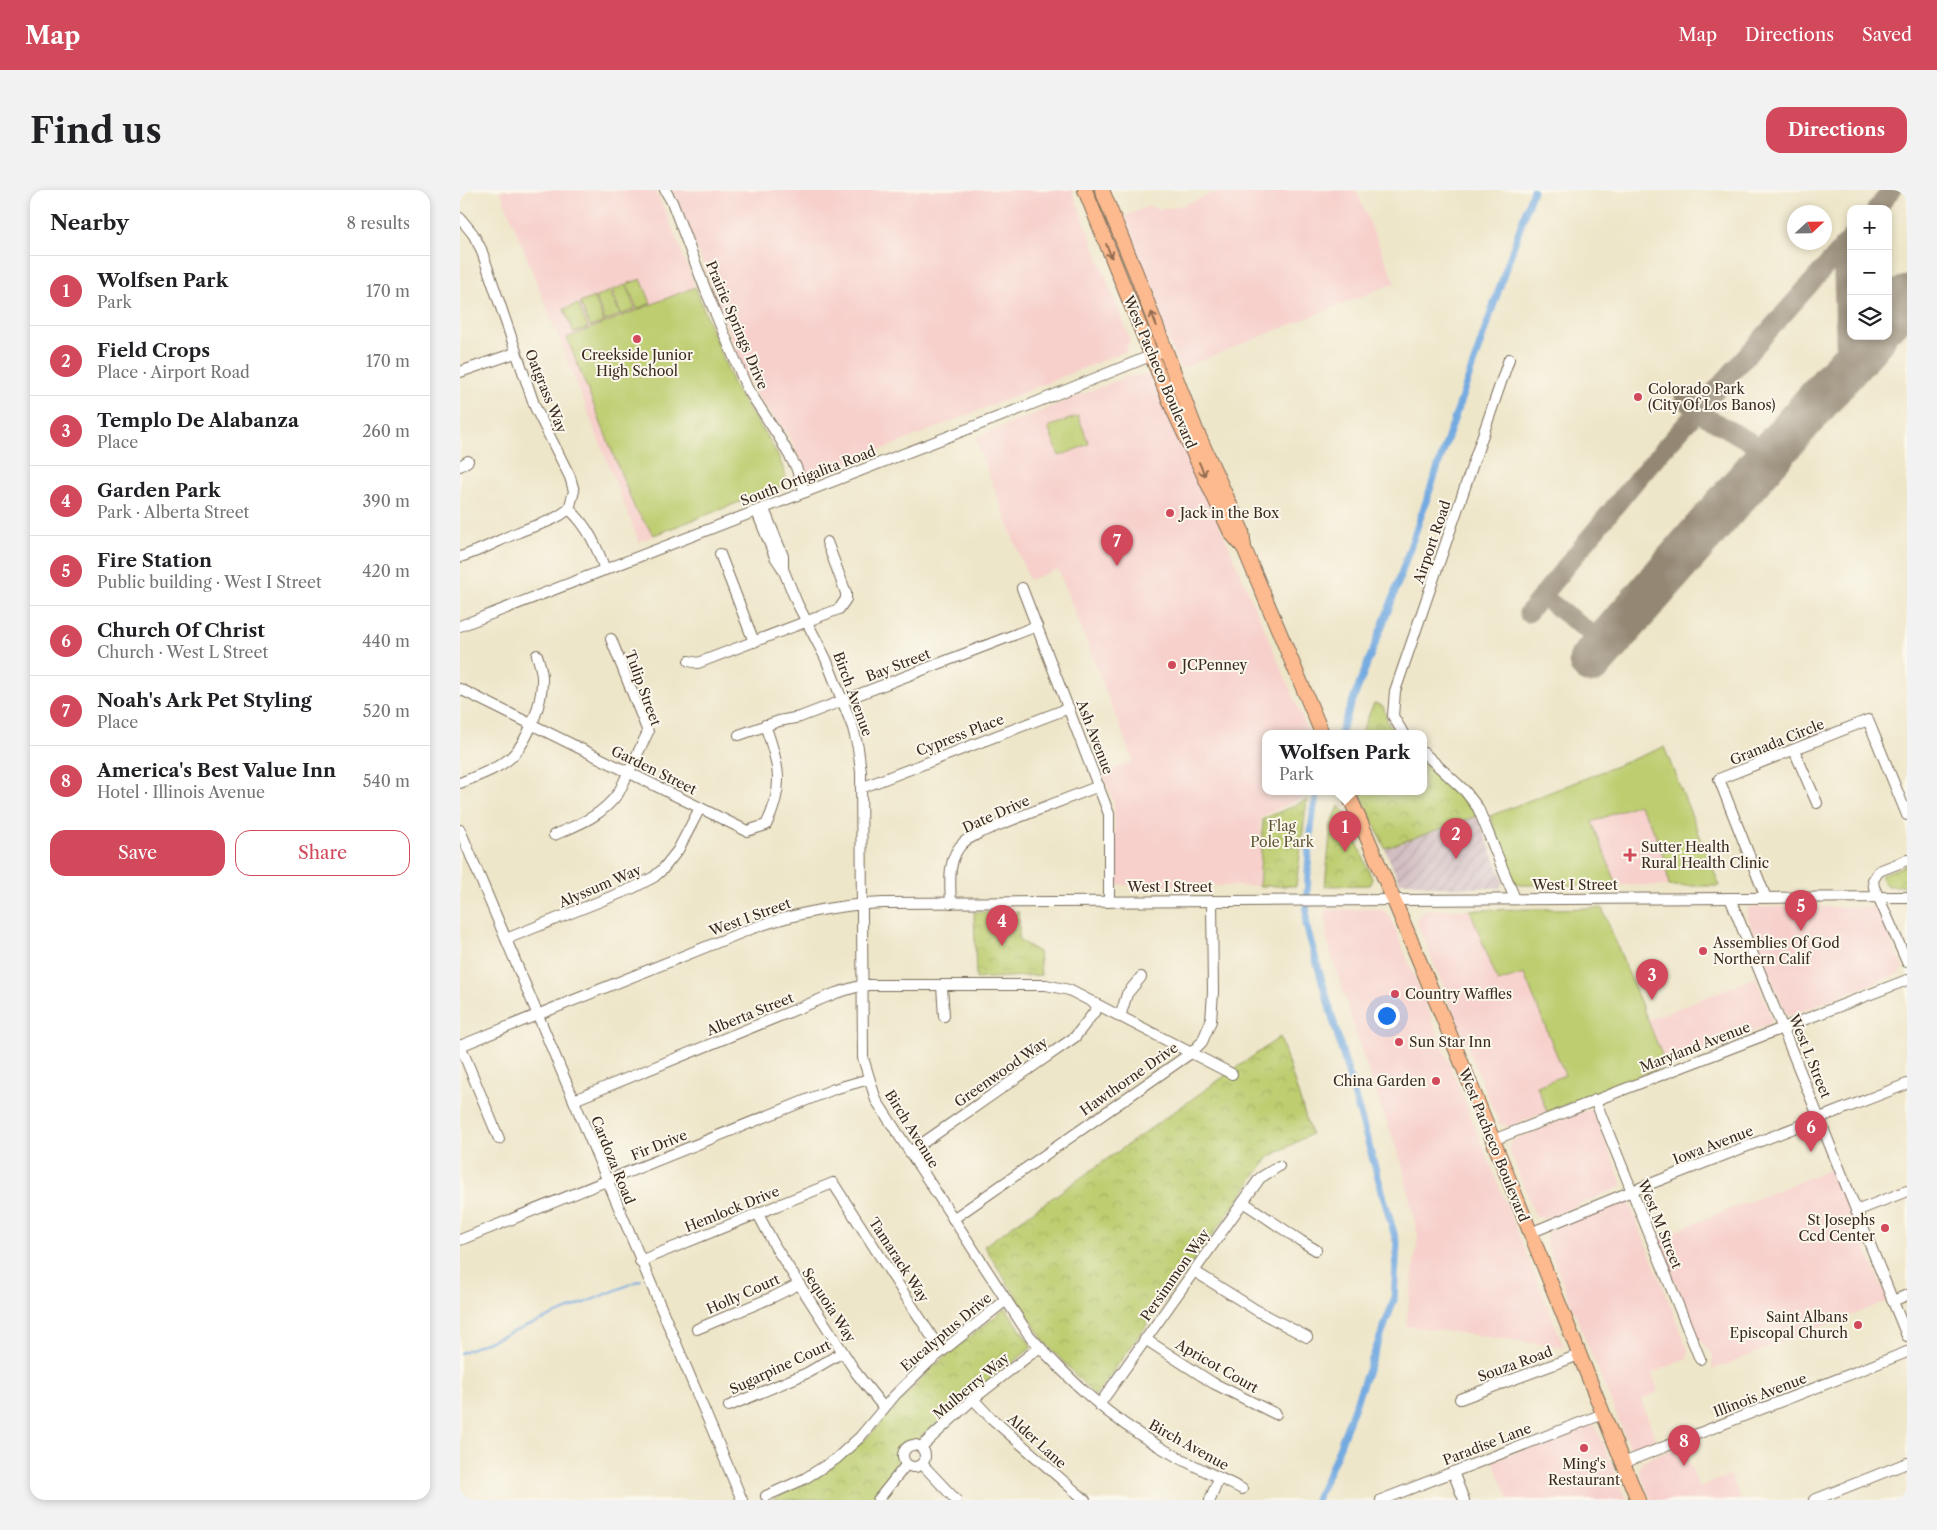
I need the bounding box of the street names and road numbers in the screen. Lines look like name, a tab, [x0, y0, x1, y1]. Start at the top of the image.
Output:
street label: Prairie Springs Drive	[702, 258, 772, 392]
street label: West Pacheco Boulevard	[1119, 292, 1201, 452]
street label: Oatgrass Way	[521, 346, 571, 436]
street label: South Ortigalita Road	[738, 442, 879, 510]
street label: Airport Road	[1409, 498, 1455, 587]
street label: Bay Street	[863, 644, 933, 686]
street label: Tulip Street	[621, 648, 665, 728]
street label: Birch Avenue	[829, 649, 877, 739]
street label: Ash Avenue	[1072, 696, 1117, 777]
street label: Cypress Place	[914, 710, 1007, 760]
street label: Granada Circle	[1727, 715, 1827, 769]
street label: Garden Street	[608, 742, 700, 798]
street label: Date Drive	[960, 791, 1033, 837]
street label: Alyssum Way	[555, 860, 644, 912]
street label: West I Street	[1531, 876, 1618, 894]
street label: West I Street	[1126, 878, 1213, 896]
street label: West I Street	[706, 894, 793, 940]
street label: Alberta Street	[703, 988, 796, 1040]
street label: West L Street	[1785, 1010, 1835, 1101]
street label: Maryland Avenue	[1637, 1018, 1753, 1076]
street label: Greenwood Way	[951, 1033, 1051, 1111]
street label: Hawthorne Drive	[1077, 1038, 1182, 1119]
street label: West Pacheco Boulevard	[1455, 1065, 1533, 1225]
street label: Birch Avenue	[881, 1087, 943, 1172]
street label: Cardoza Road	[587, 1113, 639, 1207]
street label: Iowa Avenue	[1670, 1121, 1756, 1169]
street label: Fir Drive	[628, 1126, 690, 1164]
street label: West M Street	[1634, 1176, 1686, 1271]
street label: Hemlock Drive	[682, 1182, 782, 1236]
street label: Tamarack Way	[865, 1214, 933, 1306]
street label: Persimmon Way	[1137, 1225, 1214, 1325]
street label: Sequoia Way	[798, 1264, 860, 1346]
street label: Holly Court	[704, 1270, 783, 1318]
street label: Eucalyptus Drive	[897, 1289, 995, 1375]
street label: Apricot Court	[1172, 1335, 1262, 1397]
street label: Sugarpine Court	[726, 1336, 834, 1398]
street label: Souza Road	[1475, 1342, 1555, 1386]
street label: Mulberry Way	[929, 1349, 1013, 1423]
street label: Illinois Avenue	[1711, 1369, 1809, 1421]
street label: Alder Lane	[1003, 1409, 1070, 1472]
street label: Birch Avenue	[1146, 1416, 1232, 1474]
street label: Paradise Lane	[1440, 1419, 1534, 1469]

